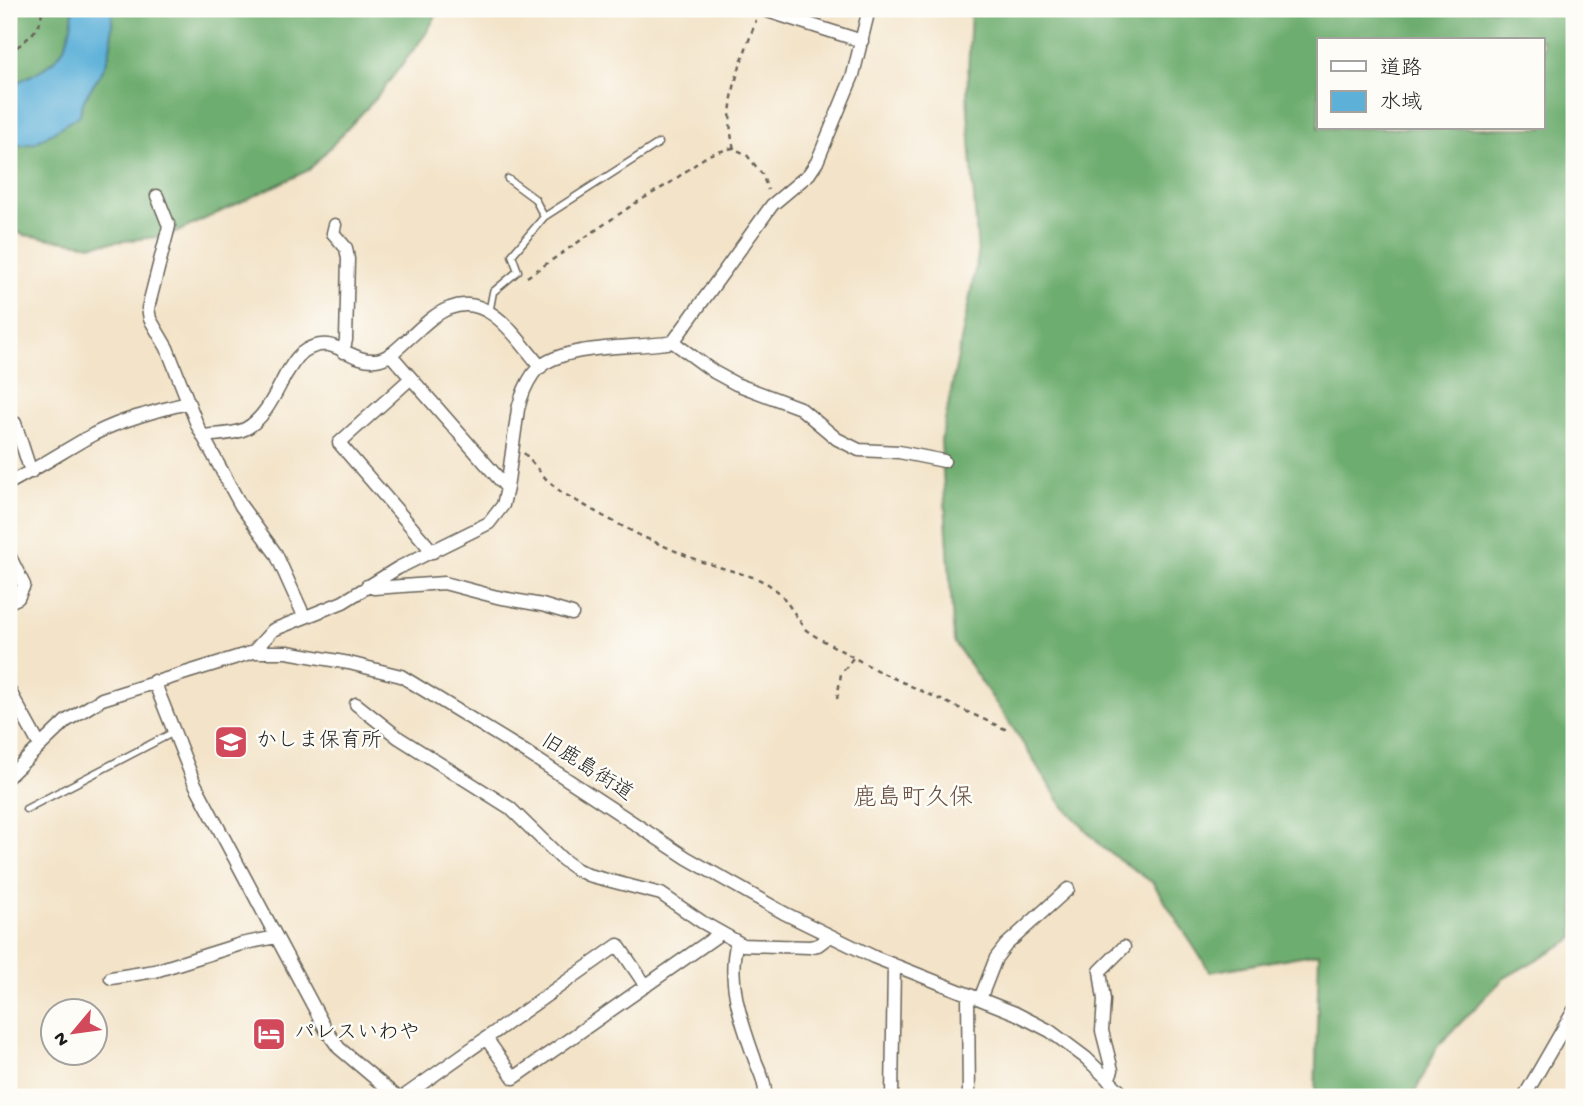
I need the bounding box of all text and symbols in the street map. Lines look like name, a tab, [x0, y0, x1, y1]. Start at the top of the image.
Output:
legend	[1317, 38, 1544, 130]
text: 道路	[1380, 57, 1422, 83]
text: 水域	[1380, 91, 1422, 117]
school or university icon: かしま保育所	[212, 723, 250, 761]
place label: かしま保育所	[256, 728, 382, 755]
street label: 旧鹿島街道	[535, 729, 637, 808]
district label: 鹿島町久保	[853, 784, 973, 814]
north arrow	[38, 998, 108, 1068]
hotel icon: パレスいわや	[250, 1015, 288, 1053]
place label: パレスいわや	[294, 1022, 420, 1047]
text: N	[49, 1028, 75, 1050]

